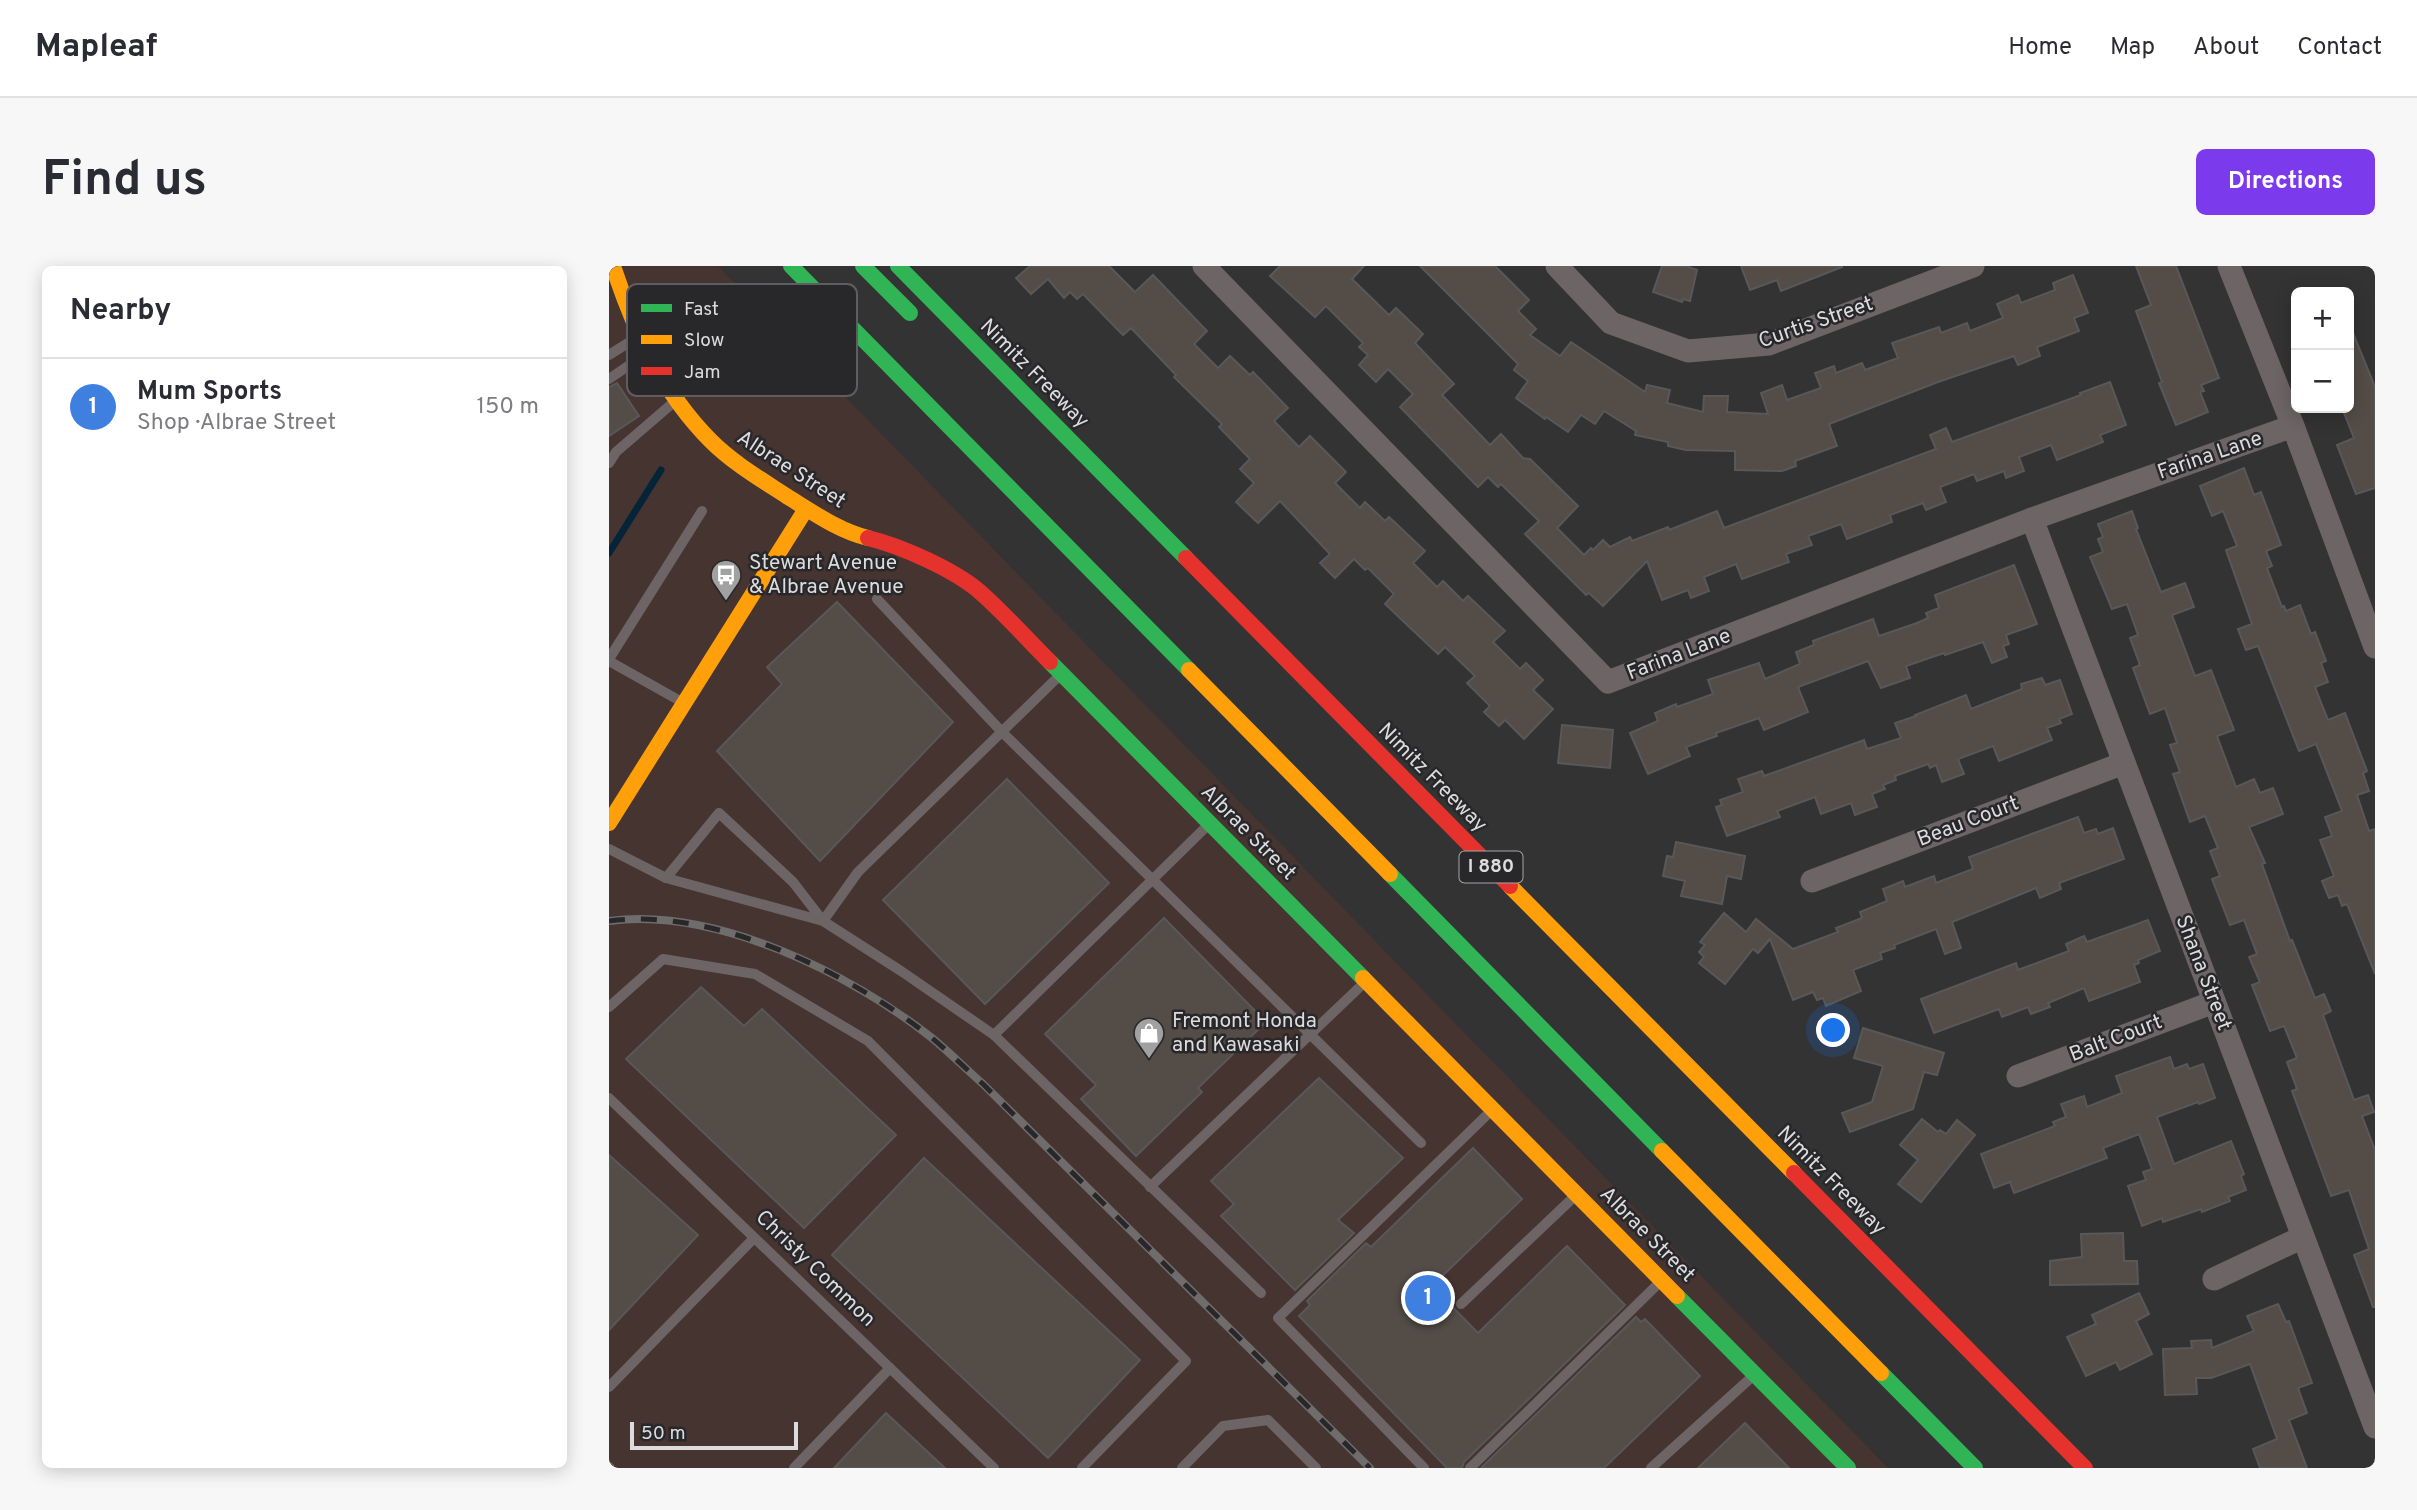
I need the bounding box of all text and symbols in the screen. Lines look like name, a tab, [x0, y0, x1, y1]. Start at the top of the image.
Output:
text: Mapleaf	[35, 27, 158, 69]
text: Home	[2008, 33, 2072, 63]
text: Map	[2110, 33, 2155, 63]
text: About	[2193, 33, 2259, 63]
text: Contact	[2297, 33, 2382, 63]
button: Directions	[2196, 149, 2375, 215]
text: Find us	[42, 151, 207, 213]
legend	[627, 284, 857, 396]
map controls	[2291, 287, 2354, 413]
button: +	[2291, 287, 2354, 350]
street label: Curtis Street	[1755, 291, 1877, 355]
text: Nearby	[70, 293, 171, 330]
text: Fast	[684, 298, 719, 322]
street label: Nimitz Freeway	[973, 313, 1095, 435]
text: Slow	[684, 329, 724, 353]
button: −	[2291, 350, 2354, 413]
text: Jam	[684, 361, 721, 385]
text: Mum Sports	[137, 376, 282, 409]
text: 1	[88, 393, 98, 422]
text: 150 m	[477, 393, 539, 422]
text: Shop · Albrae Street	[137, 409, 336, 438]
street label: Albrae Street	[731, 425, 851, 515]
street label: Farina Lane	[2154, 425, 2266, 487]
place label: Stewart Avenue & Albrae Avenue	[749, 550, 903, 601]
bus stop icon: Stewart Avenue & Albrae Avenue	[709, 558, 743, 602]
street label: Farina Lane	[1623, 623, 1735, 687]
street label: Nimitz Freeway	[1371, 717, 1493, 839]
street label: Albrae Street	[1194, 779, 1302, 887]
street label: Beau Court	[1913, 790, 2023, 854]
road number: I 880	[1459, 852, 1523, 882]
street label: Shana Street	[2169, 911, 2237, 1035]
place label: Fremont Honda and Kawasaki	[1172, 1008, 1317, 1059]
street label: Balt Court	[2066, 1009, 2166, 1069]
your location	[1816, 1013, 1850, 1047]
shop icon: Fremont Honda and Kawasaki	[1132, 1016, 1166, 1060]
street label: Nimitz Freeway	[1770, 1120, 1892, 1242]
street label: Albrae Street	[1593, 1181, 1701, 1289]
street label: Christy Common	[749, 1205, 881, 1333]
pin: 1	[1405, 1272, 1451, 1324]
scale bar	[630, 1419, 798, 1451]
text: 50 m	[641, 1422, 686, 1446]

